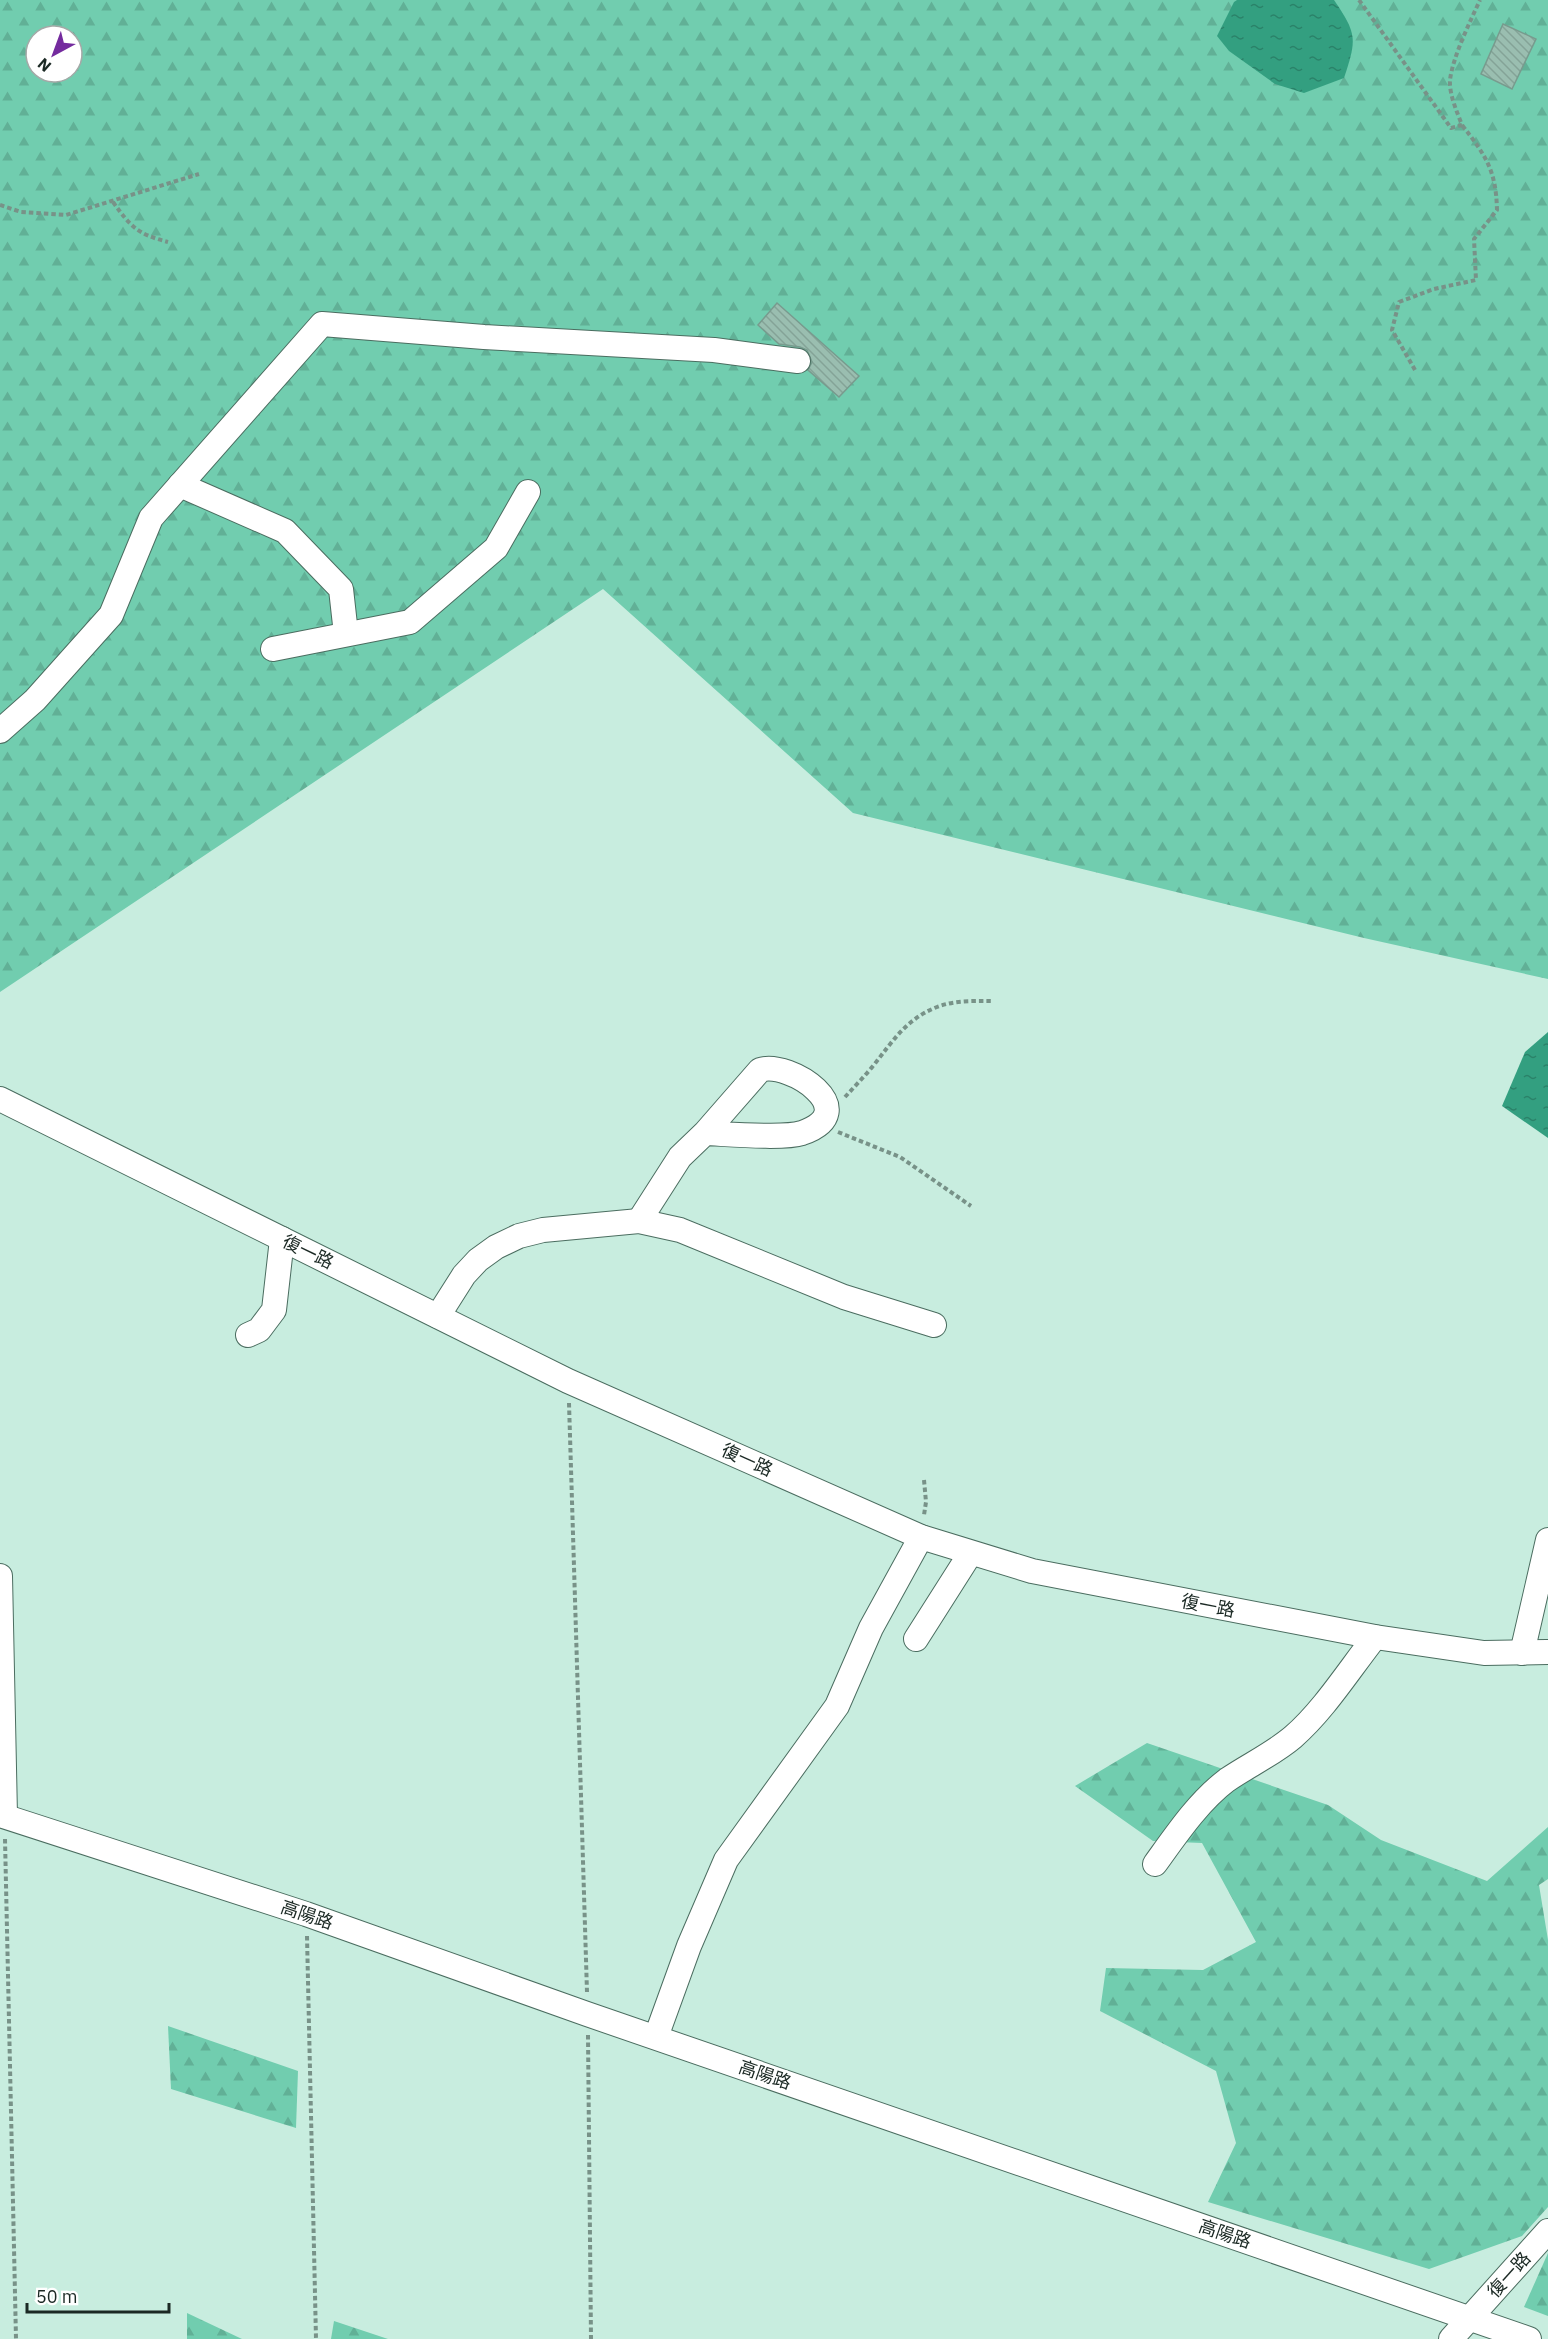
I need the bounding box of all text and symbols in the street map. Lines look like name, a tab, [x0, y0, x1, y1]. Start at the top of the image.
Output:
north arrow	[24, 24, 84, 84]
text: N	[33, 54, 55, 77]
street label: 復一路	[279, 1229, 338, 1274]
street label: 復一路	[718, 1438, 777, 1481]
street label: 復一路	[1179, 1589, 1237, 1622]
street label: 高陽路	[278, 1895, 336, 1934]
street label: 高陽路	[736, 2055, 794, 2094]
street label: 高陽路	[1196, 2214, 1254, 2253]
street label: 復一路	[1482, 2247, 1535, 2302]
scale bar	[27, 2276, 170, 2314]
text: 50 m	[36, 2285, 78, 2308]

